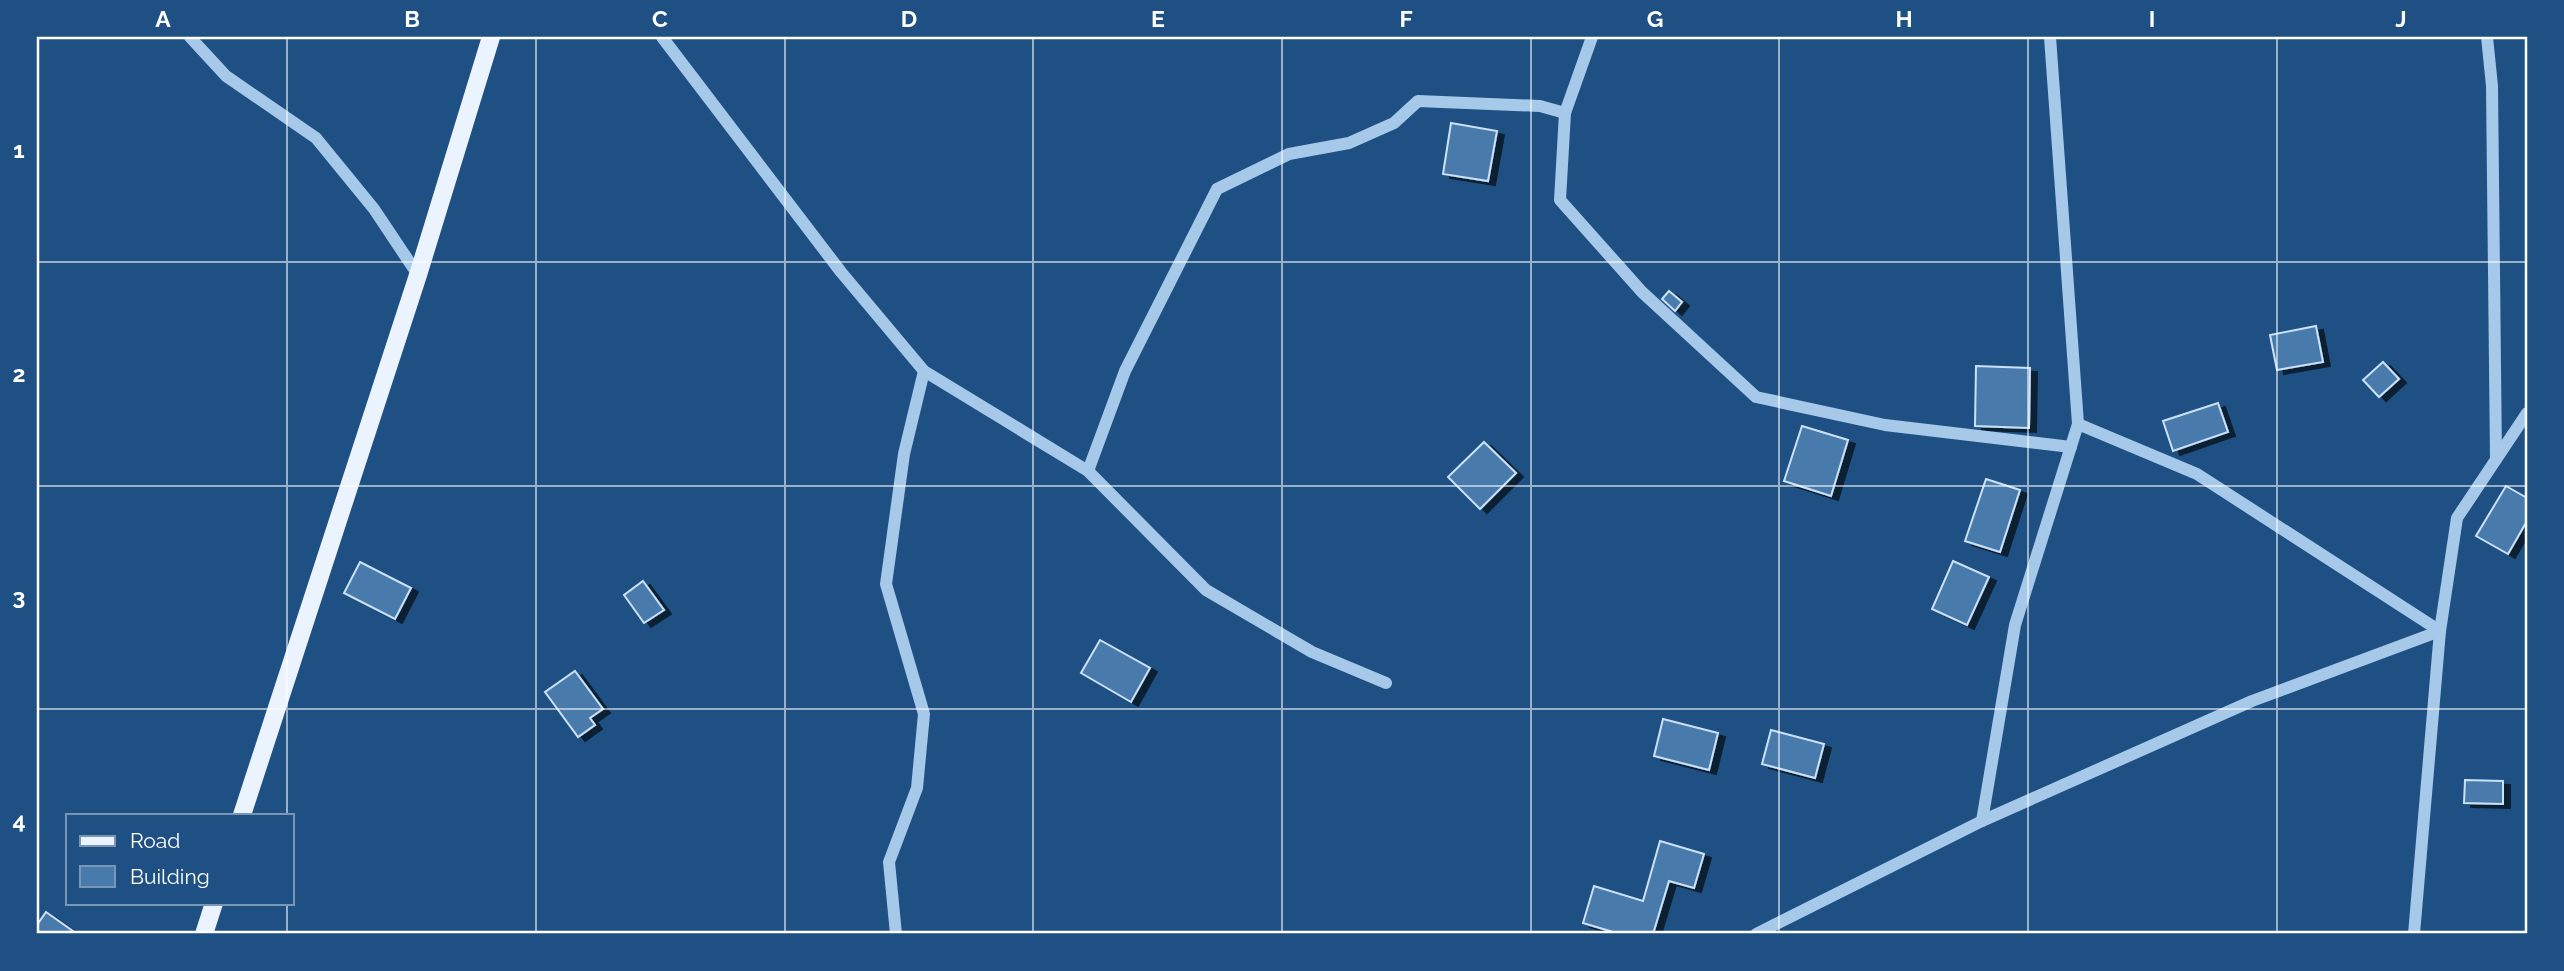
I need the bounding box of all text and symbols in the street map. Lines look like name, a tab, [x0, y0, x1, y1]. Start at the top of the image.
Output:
text: A	[155, 5, 171, 32]
text: B	[404, 5, 420, 32]
text: C	[652, 5, 668, 32]
text: D	[901, 5, 917, 32]
text: E	[1151, 5, 1165, 32]
text: F	[1399, 5, 1413, 32]
text: G	[1647, 5, 1663, 32]
text: H	[1895, 5, 1913, 32]
text: I	[2149, 5, 2155, 32]
text: J	[2395, 5, 2407, 32]
text: 1	[13, 136, 25, 163]
text: 2	[13, 360, 25, 387]
text: 3	[13, 583, 25, 610]
text: 4	[12, 807, 26, 834]
legend	[66, 814, 294, 904]
text: Road	[130, 828, 180, 853]
text: Building	[130, 864, 210, 889]

